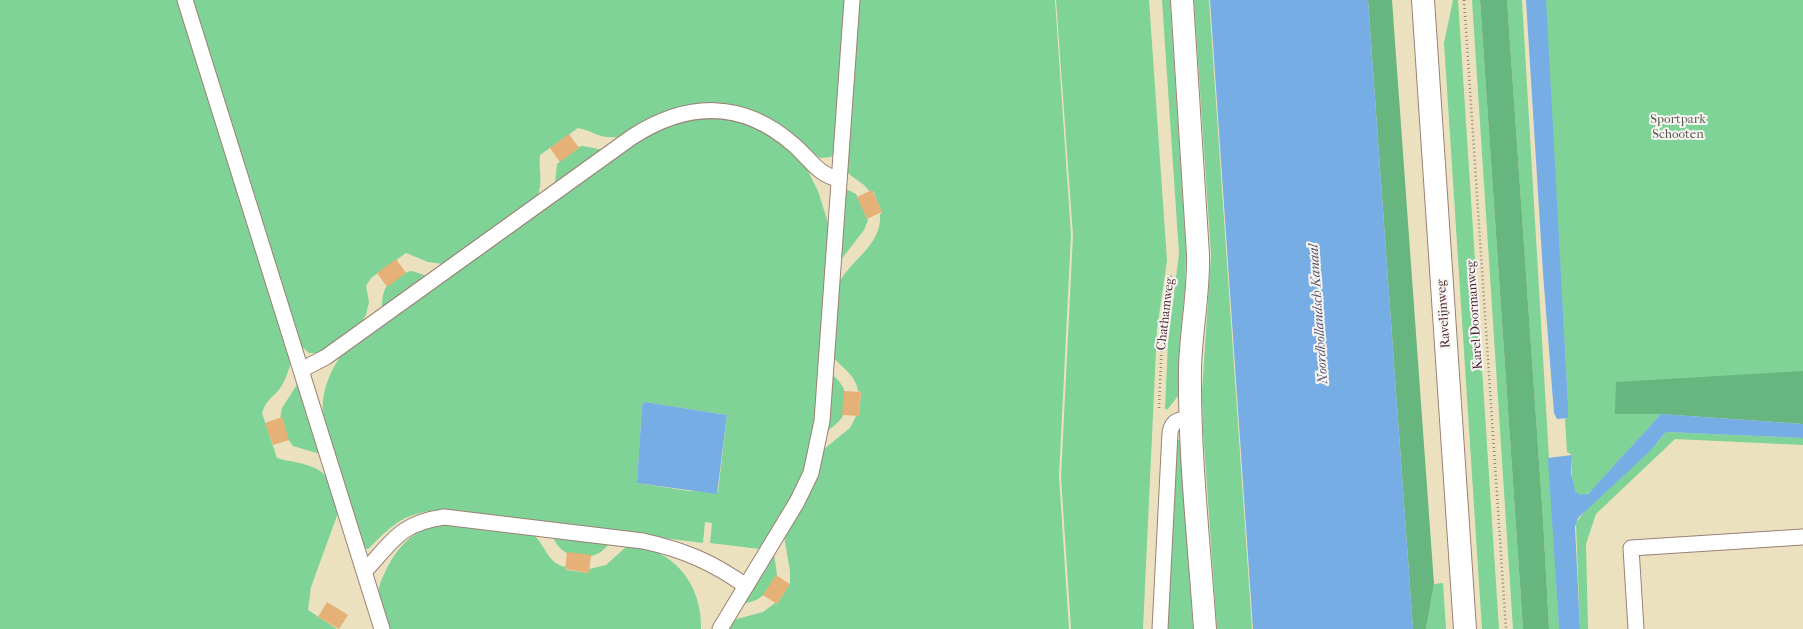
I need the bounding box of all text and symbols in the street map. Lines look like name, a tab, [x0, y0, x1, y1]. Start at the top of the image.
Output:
park label: Sportpark Schooten	[1650, 112, 1706, 143]
water label: Noordhollandsch Kanaal	[1306, 243, 1332, 385]
street label: Karel Doormanweg	[1463, 260, 1487, 370]
street label: Chathamweg	[1154, 277, 1178, 351]
street label: Ravelijnweg	[1434, 279, 1454, 349]

